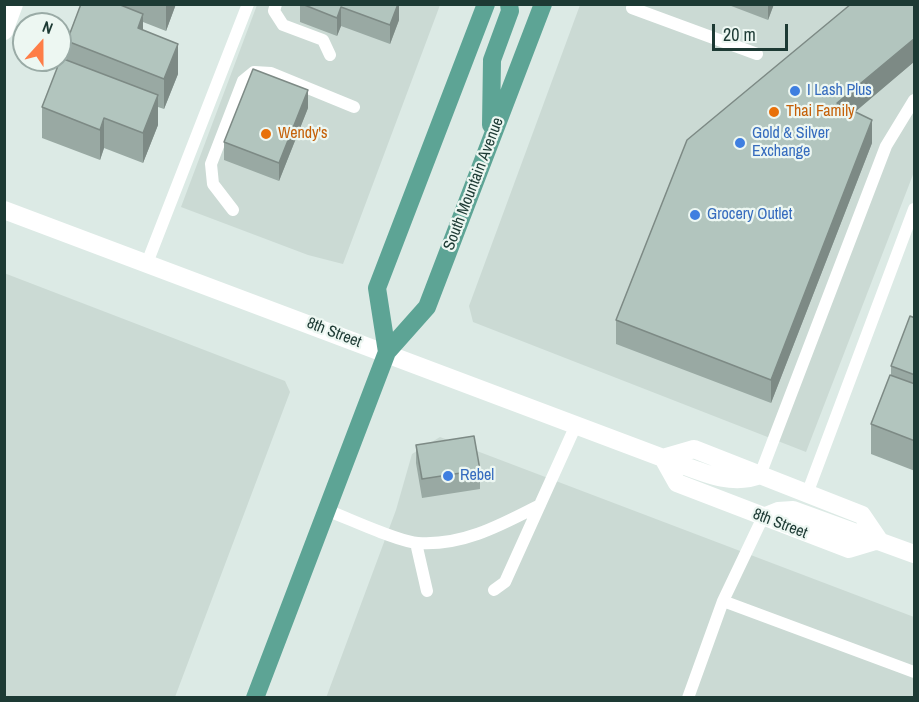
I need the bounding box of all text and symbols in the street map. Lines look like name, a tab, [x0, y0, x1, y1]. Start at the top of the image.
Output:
north arrow	[12, 12, 72, 72]
scale bar	[715, 12, 792, 50]
text: N	[39, 15, 56, 39]
text: 20 m	[723, 22, 756, 47]
place label: I Lash Plus	[807, 81, 872, 101]
marker: I Lash Plus	[788, 84, 802, 98]
place label: Thai Family	[786, 102, 855, 122]
marker: Thai Family	[767, 105, 781, 119]
street label: South Mountain Avenue	[440, 115, 508, 253]
place label: Wendy's	[278, 124, 328, 144]
place label: Gold & Silver Exchange	[752, 124, 829, 162]
marker: Wendy's	[259, 127, 273, 141]
marker: Gold & Silver Exchange	[733, 136, 747, 150]
place label: Grocery Outlet	[707, 205, 792, 225]
marker: Grocery Outlet	[688, 208, 702, 222]
street label: 8th Street	[304, 314, 364, 352]
place label: Rebel	[460, 466, 494, 486]
marker: Rebel	[441, 469, 455, 483]
street label: 8th Street	[750, 505, 810, 543]

